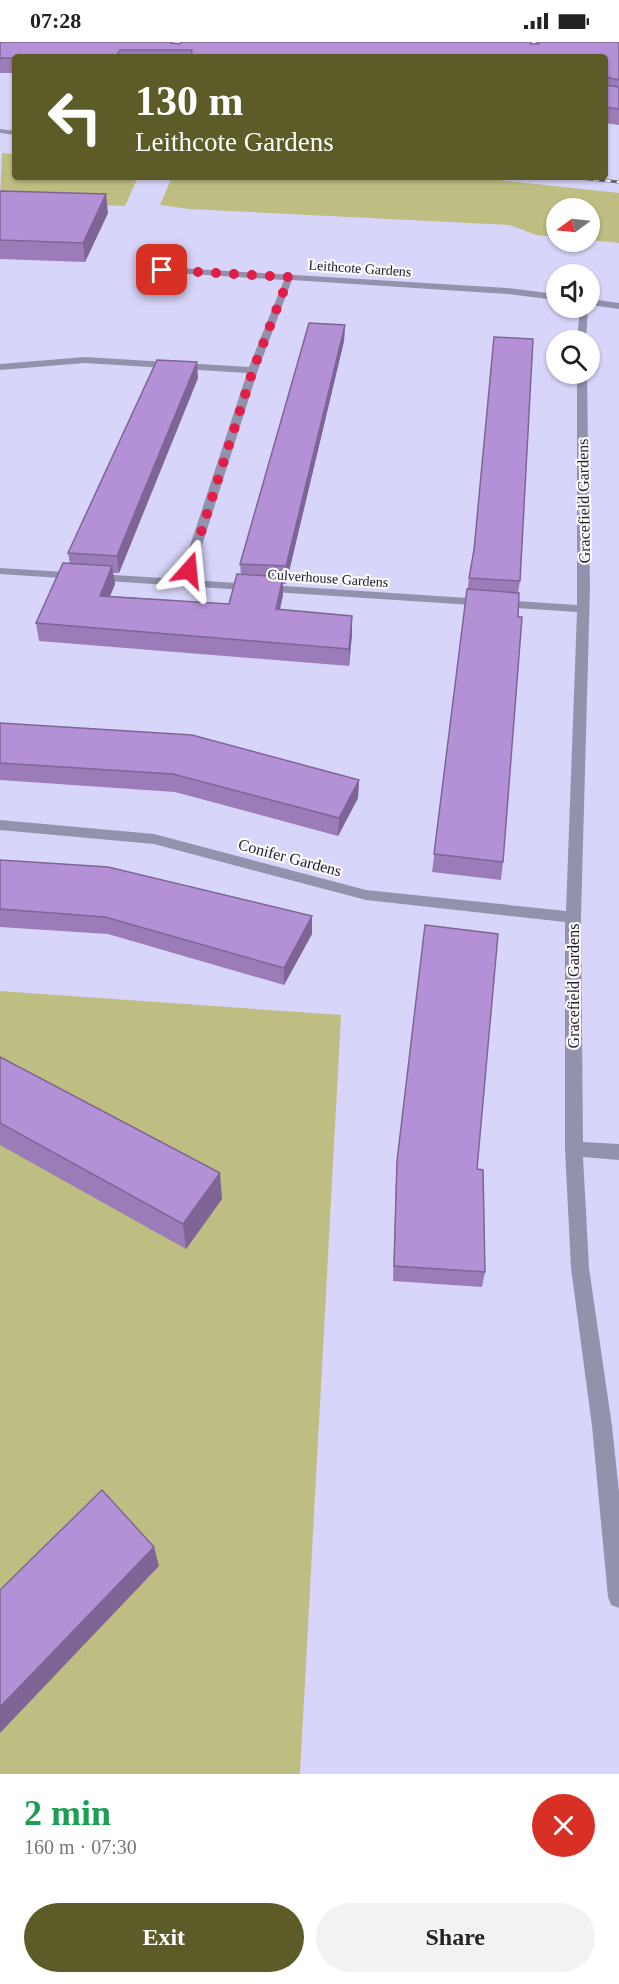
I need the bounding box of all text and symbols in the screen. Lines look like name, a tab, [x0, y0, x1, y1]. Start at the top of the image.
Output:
text: 07:28	[30, 8, 81, 33]
icon: left	[36, 78, 114, 156]
text: 130 m	[135, 78, 244, 124]
text: Leithcote Gardens	[135, 127, 334, 157]
north arrow	[546, 198, 600, 252]
map controls	[546, 198, 600, 384]
pin	[136, 244, 187, 295]
icon: arrive	[145, 253, 178, 286]
street label: Leithcote Gardens	[308, 257, 412, 280]
button: sound	[546, 264, 600, 318]
button: search	[546, 330, 600, 384]
street label: Gracefield Gardens	[574, 438, 593, 564]
position arrow	[157, 538, 221, 602]
street label: Culverhouse Gardens	[267, 567, 389, 590]
street label: Conifer Gardens	[236, 836, 343, 879]
street label: Gracefield Gardens	[565, 924, 582, 1048]
text: 2 min	[24, 1793, 111, 1833]
button: close	[532, 1794, 595, 1857]
text: 160 m · 07:30	[24, 1836, 137, 1858]
button: Exit	[24, 1903, 304, 1972]
button: Share	[316, 1903, 595, 1972]

